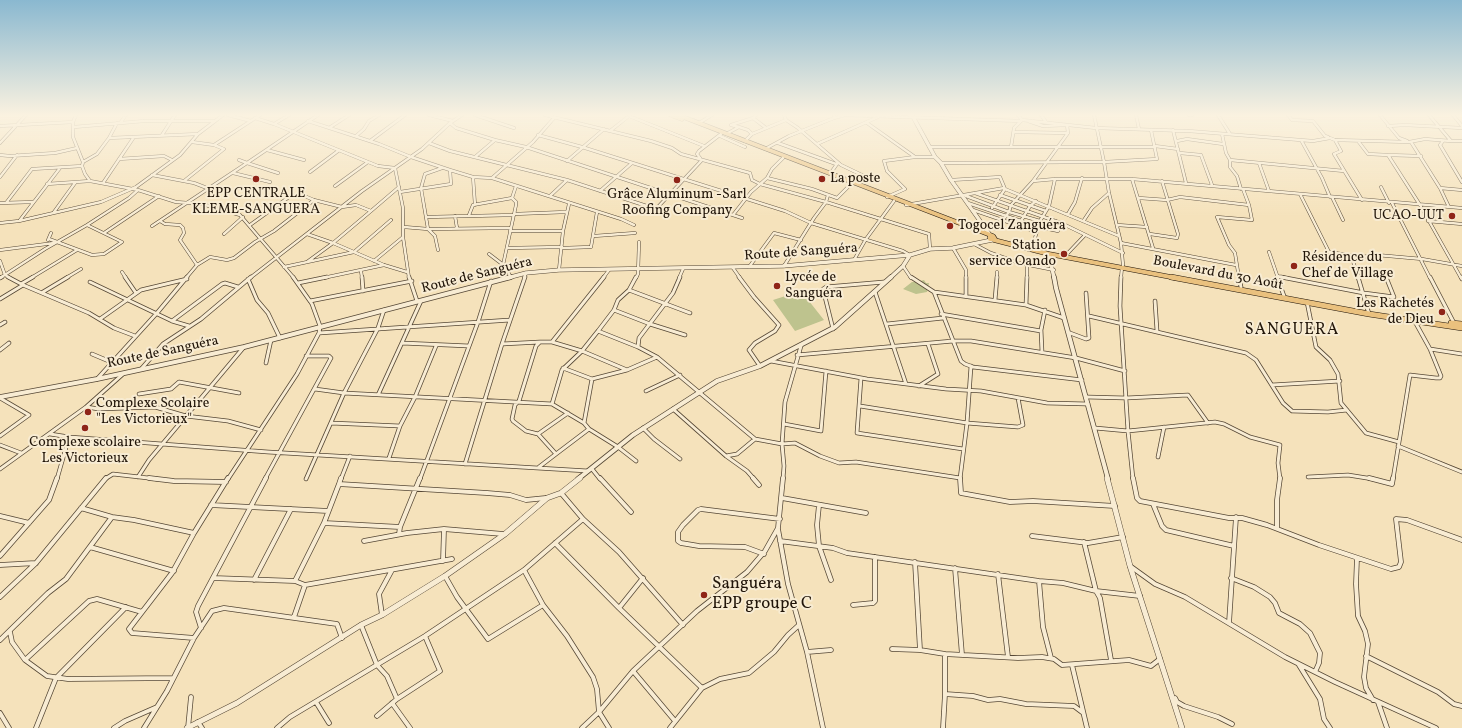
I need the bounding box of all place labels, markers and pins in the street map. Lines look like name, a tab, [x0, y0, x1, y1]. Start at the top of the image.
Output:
place label: La poste	[830, 171, 880, 187]
marker: EPP CENTRALE KLEME-SANGUERA	[251, 174, 261, 184]
marker: La poste	[817, 174, 827, 184]
marker: Grâce Aluminum -Sarl Roofing Company	[672, 175, 682, 185]
place label: EPP CENTRALE KLEME-SANGUERA	[192, 186, 320, 218]
place label: Grâce Aluminum -Sarl Roofing Company	[607, 187, 747, 220]
place label: UCAO-UUT	[1373, 208, 1444, 224]
marker: UCAO-UUT	[1447, 211, 1457, 221]
place label: Togocel Zanguéra	[958, 218, 1066, 234]
marker: Togocel Zanguéra	[945, 221, 955, 231]
place label: Station service Oando	[969, 238, 1056, 270]
marker: Station service Oando	[1059, 249, 1069, 259]
place label: Résidence du Chef de Village	[1302, 250, 1393, 282]
marker: Résidence du Chef de Village	[1289, 261, 1299, 271]
place label: Lycée de Sanguéra	[785, 270, 843, 302]
marker: Lycée de Sanguéra	[772, 281, 782, 291]
place label: Les Rachetés de Dieu	[1356, 296, 1434, 328]
marker: Les Rachetés de Dieu	[1437, 307, 1447, 317]
place label: Complexe Scolaire "Les Victorieux"	[96, 396, 209, 428]
marker: Complexe Scolaire "Les Victorieux"	[83, 407, 93, 417]
marker: Complexe scolaire Les Victorieux	[80, 423, 90, 433]
place label: Complexe scolaire Les Victorieux	[29, 435, 141, 468]
place label: Sanguéra EPP groupe C	[712, 575, 812, 615]
marker: Sanguéra EPP groupe C	[699, 590, 709, 600]

